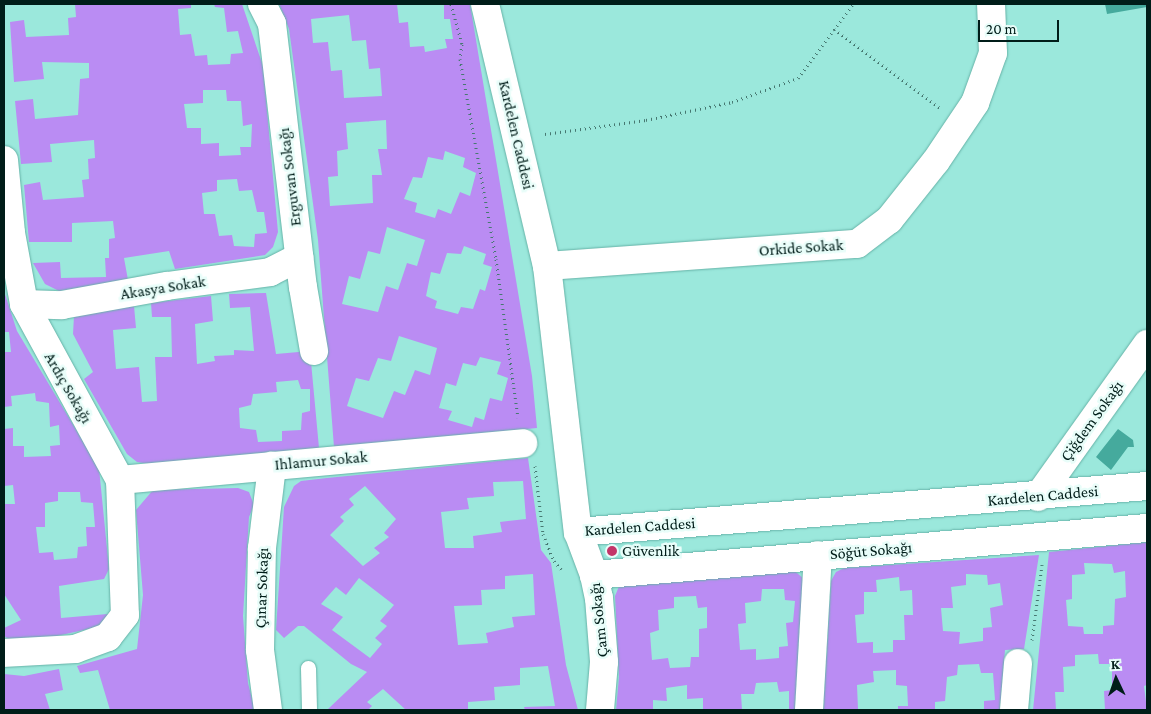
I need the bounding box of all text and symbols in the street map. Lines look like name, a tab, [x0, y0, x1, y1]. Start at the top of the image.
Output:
scale bar	[981, 10, 1062, 42]
text: 20 m	[986, 21, 1017, 37]
street label: Kardelen Caddesi	[494, 79, 538, 191]
street label: Erguvan Sokağı	[274, 127, 306, 227]
street label: Orkide Sokak	[758, 235, 844, 261]
street label: Akasya Sokak	[119, 272, 207, 304]
street label: Ardıç Sokağı	[40, 349, 96, 427]
street label: Çiğdem Sokağı	[1056, 377, 1128, 465]
street label: Ihlamur Sokak	[274, 447, 368, 475]
street label: Kardelen Caddesi	[987, 482, 1099, 510]
street label: Kardelen Caddesi	[584, 514, 696, 540]
street label: Söğüt Sokağı	[829, 538, 913, 564]
place label: Güvenlik	[622, 541, 680, 561]
marker: Güvenlik	[606, 545, 618, 557]
street label: Çınar Sokağı	[251, 547, 273, 629]
street label: Çam Sokağı	[586, 582, 612, 658]
north arrow	[1091, 654, 1141, 704]
text: K	[1110, 656, 1120, 672]

